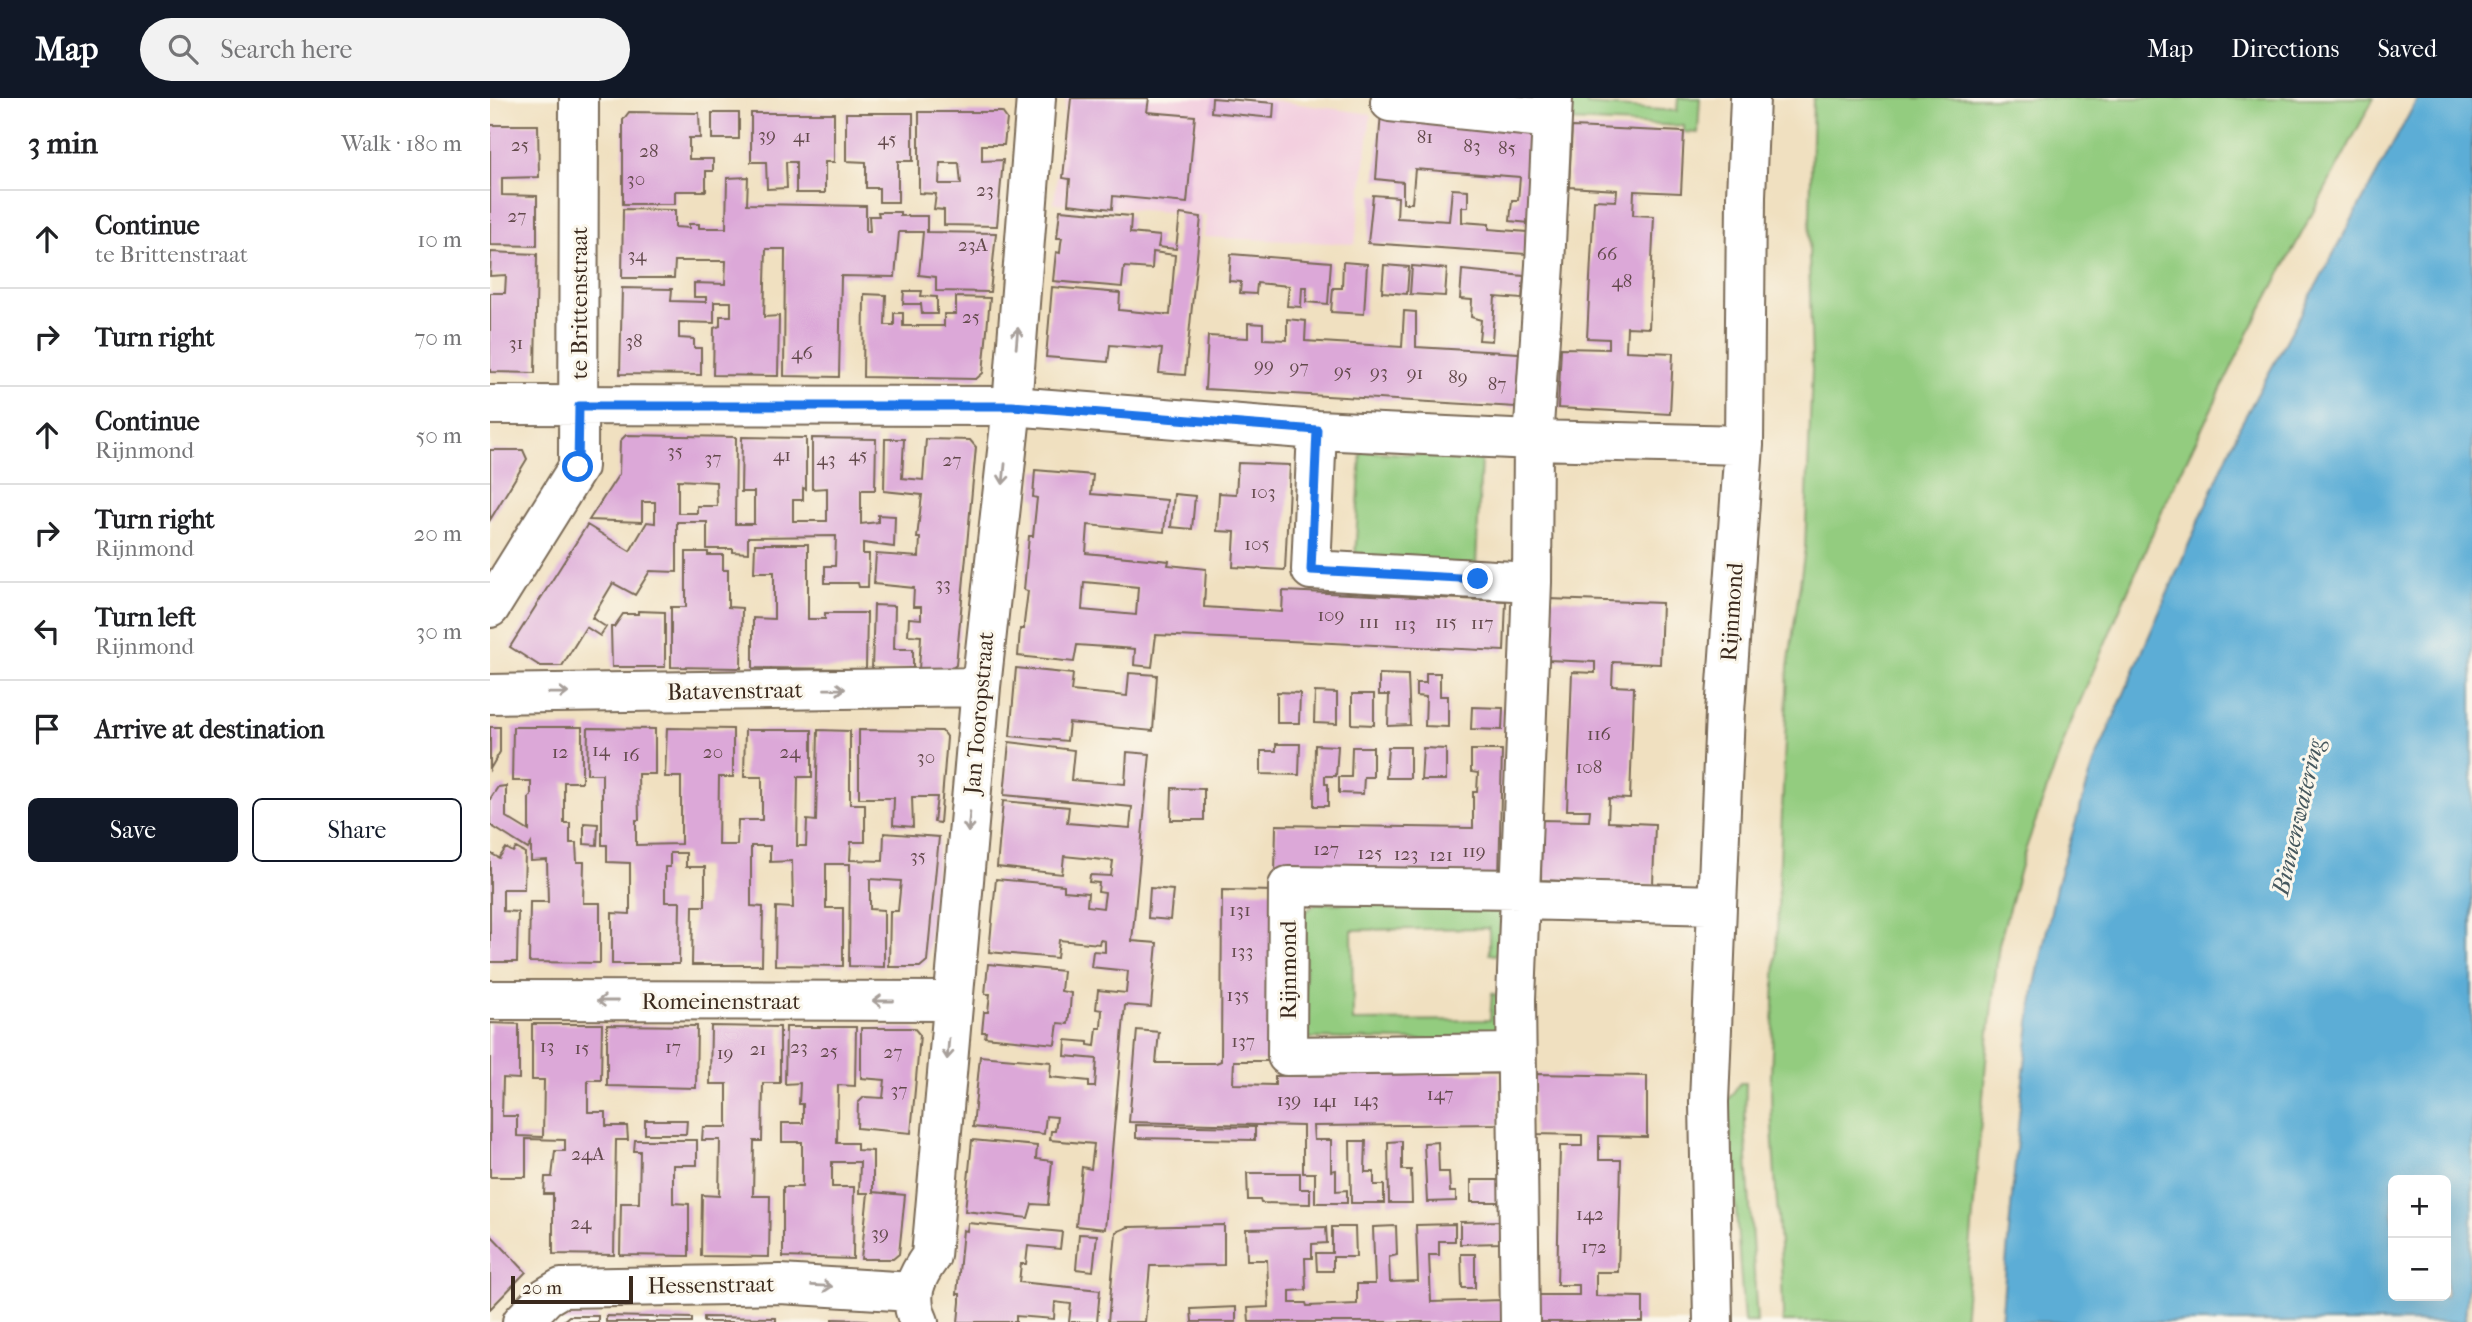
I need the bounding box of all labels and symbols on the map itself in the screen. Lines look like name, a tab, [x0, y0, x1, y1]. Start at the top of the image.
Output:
house number: 39	[758, 124, 776, 146]
house number: 41	[793, 125, 811, 147]
house number: 81	[1417, 126, 1433, 148]
house number: 45	[878, 128, 896, 150]
house number: 25	[511, 134, 529, 156]
house number: 83	[1463, 135, 1481, 157]
house number: 85	[1498, 137, 1516, 159]
house number: 28	[639, 140, 659, 162]
house number: 30	[627, 168, 645, 190]
house number: 23	[976, 179, 994, 201]
house number: 27	[508, 205, 526, 227]
street label: te Brittenstraat	[566, 226, 593, 380]
house number: 23A	[958, 234, 989, 256]
house number: 66	[1597, 243, 1618, 265]
house number: 34	[627, 244, 647, 266]
house number: 48	[1612, 270, 1632, 292]
house number: 25	[962, 306, 980, 328]
one-way arrow	[1011, 327, 1024, 350]
house number: 38	[625, 330, 643, 352]
house number: 31	[509, 332, 523, 354]
house number: 46	[791, 342, 813, 364]
house number: 99	[1254, 354, 1274, 376]
house number: 97	[1289, 356, 1309, 378]
house number: 95	[1334, 360, 1352, 382]
house number: 93	[1370, 361, 1388, 383]
house number: 91	[1407, 362, 1423, 384]
house number: 89	[1448, 366, 1468, 388]
house number: 87	[1488, 373, 1506, 395]
house number: 35	[667, 440, 683, 462]
house number: 41	[773, 444, 791, 466]
house number: 45	[849, 444, 867, 466]
house number: 37	[705, 447, 721, 469]
house number: 43	[816, 448, 836, 470]
house number: 27	[943, 449, 961, 471]
route start	[562, 451, 593, 482]
one-way arrow	[998, 462, 1011, 485]
house number: 103	[1251, 481, 1275, 503]
house number: 105	[1244, 533, 1270, 555]
street label: Rijnmond	[1715, 561, 1749, 662]
route end	[1462, 563, 1493, 594]
house number: 33	[935, 573, 951, 595]
house number: 109	[1317, 604, 1345, 626]
house number: 111	[1359, 611, 1379, 633]
house number: 115	[1435, 611, 1457, 633]
house number: 117	[1471, 612, 1493, 634]
house number: 113	[1394, 613, 1416, 635]
street label: Jan Tooropstraat	[958, 630, 1000, 798]
street label: Batavenstraat	[667, 676, 803, 706]
one-way arrow	[823, 682, 846, 696]
one-way arrow	[546, 686, 569, 700]
house number: 116	[1587, 723, 1612, 745]
water label: Binnenwatering	[2266, 735, 2330, 900]
house number: 14	[592, 739, 611, 761]
house number: 12	[552, 741, 569, 763]
house number: 20	[703, 741, 723, 763]
house number: 24	[780, 741, 801, 763]
house number: 16	[623, 744, 640, 766]
house number: 30	[917, 746, 935, 768]
house number: 108	[1576, 756, 1602, 778]
one-way arrow	[962, 810, 975, 833]
house number: 127	[1313, 838, 1339, 860]
house number: 119	[1462, 840, 1486, 862]
house number: 125	[1358, 842, 1382, 864]
house number: 123	[1394, 843, 1418, 865]
house number: 121	[1429, 844, 1453, 866]
house number: 35	[910, 845, 926, 867]
house number: 131	[1229, 899, 1251, 921]
street label: Rijnmond	[1275, 920, 1302, 1019]
house number: 133	[1231, 940, 1253, 962]
house number: 135	[1227, 984, 1249, 1006]
street label: Romeinenstraat	[641, 988, 801, 1015]
one-way arrow	[596, 994, 619, 1007]
one-way arrow	[872, 994, 895, 1008]
house number: 137	[1231, 1030, 1255, 1052]
house number: 13	[540, 1035, 554, 1057]
house number: 17	[665, 1036, 681, 1058]
house number: 23	[790, 1036, 808, 1058]
house number: 15	[575, 1037, 589, 1059]
one-way arrow	[941, 1037, 954, 1060]
house number: 21	[750, 1038, 766, 1060]
house number: 25	[820, 1040, 838, 1062]
house number: 27	[884, 1041, 902, 1063]
house number: 19	[717, 1042, 733, 1064]
house number: 37	[891, 1079, 907, 1101]
house number: 147	[1427, 1083, 1453, 1105]
house number: 139	[1277, 1089, 1301, 1111]
house number: 143	[1353, 1089, 1379, 1111]
house number: 141	[1313, 1090, 1337, 1112]
house number: 24A	[571, 1143, 605, 1165]
house number: 142	[1576, 1203, 1604, 1225]
house number: 24	[571, 1212, 592, 1234]
house number: 39	[871, 1222, 889, 1244]
house number: 172	[1581, 1236, 1607, 1258]
street label: Hessenstraat	[647, 1270, 775, 1300]
scale bar	[511, 1273, 634, 1305]
one-way arrow	[811, 1280, 833, 1293]

